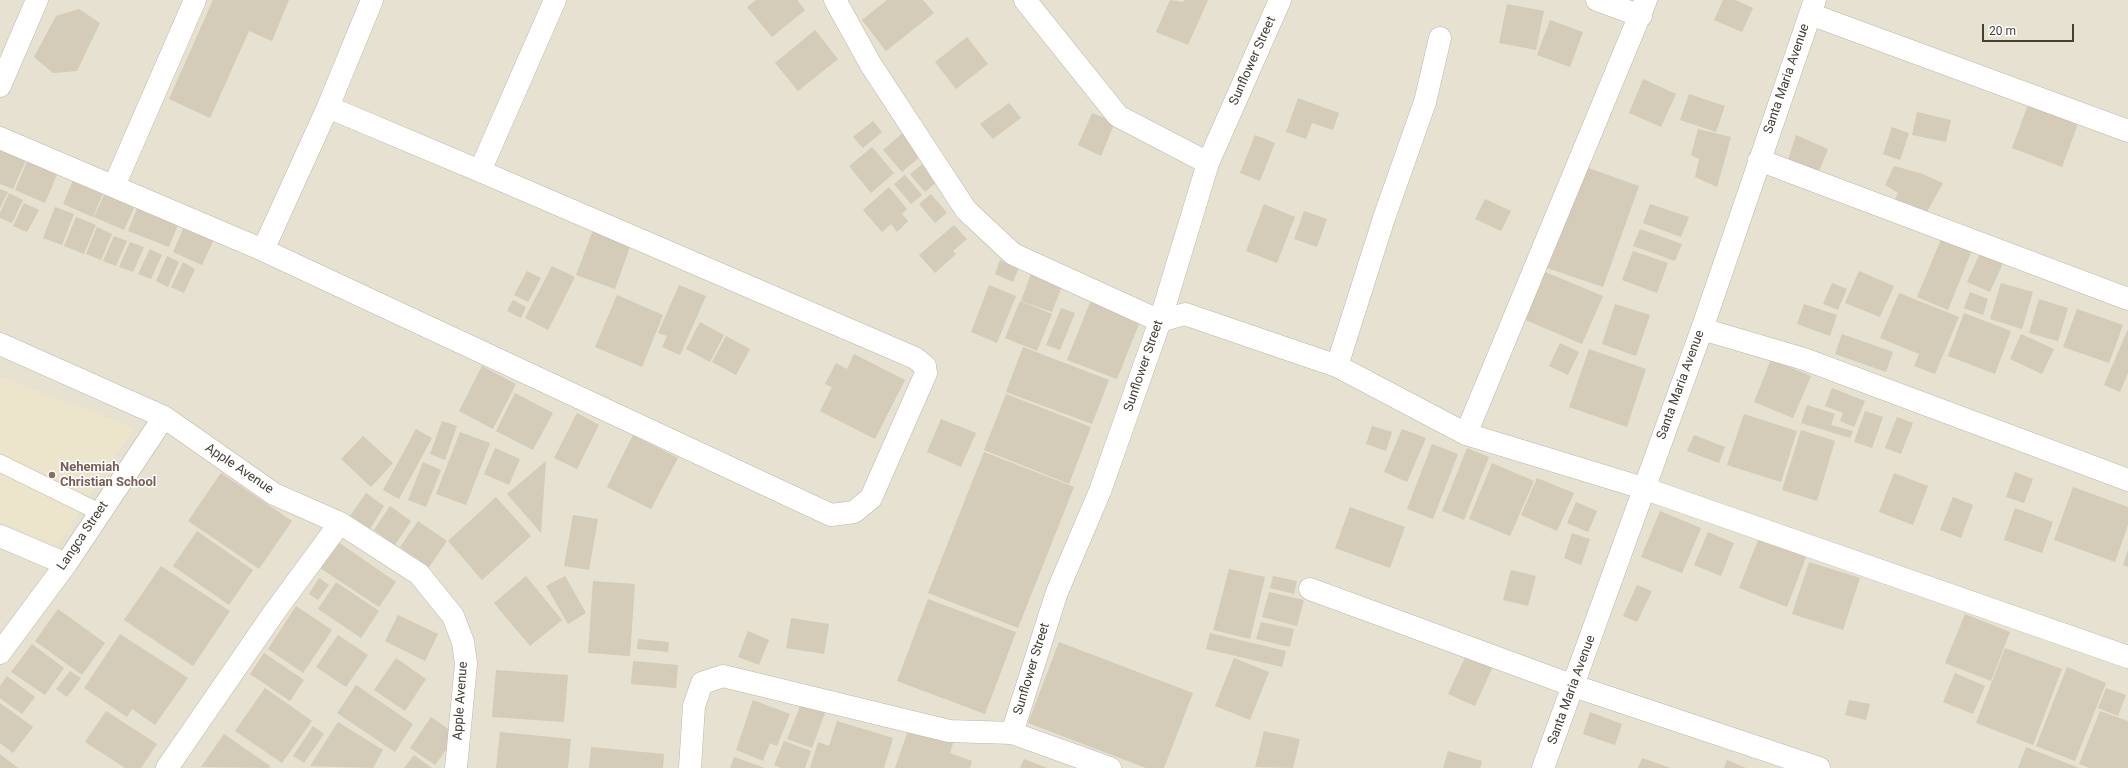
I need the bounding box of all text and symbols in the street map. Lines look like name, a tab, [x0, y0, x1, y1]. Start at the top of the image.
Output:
street label: Sunflower Street	[1226, 14, 1280, 108]
scale bar	[1984, 16, 2076, 42]
street label: Santa Maria Avenue	[1761, 22, 1813, 136]
text: 20 m	[1989, 24, 2016, 38]
street label: Sunflower Street	[1121, 318, 1167, 414]
street label: Santa Maria Avenue	[1654, 328, 1708, 442]
street label: Apple Avenue	[202, 440, 276, 498]
place label: Nehemiah Christian School	[60, 460, 156, 491]
marker: Nehemiah Christian School	[47, 470, 57, 480]
street label: Langca Street	[54, 498, 112, 574]
street label: Sunflower Street	[1011, 621, 1053, 717]
street label: Santa Maria Avenue	[1545, 633, 1599, 747]
street label: Apple Avenue	[450, 661, 472, 741]

